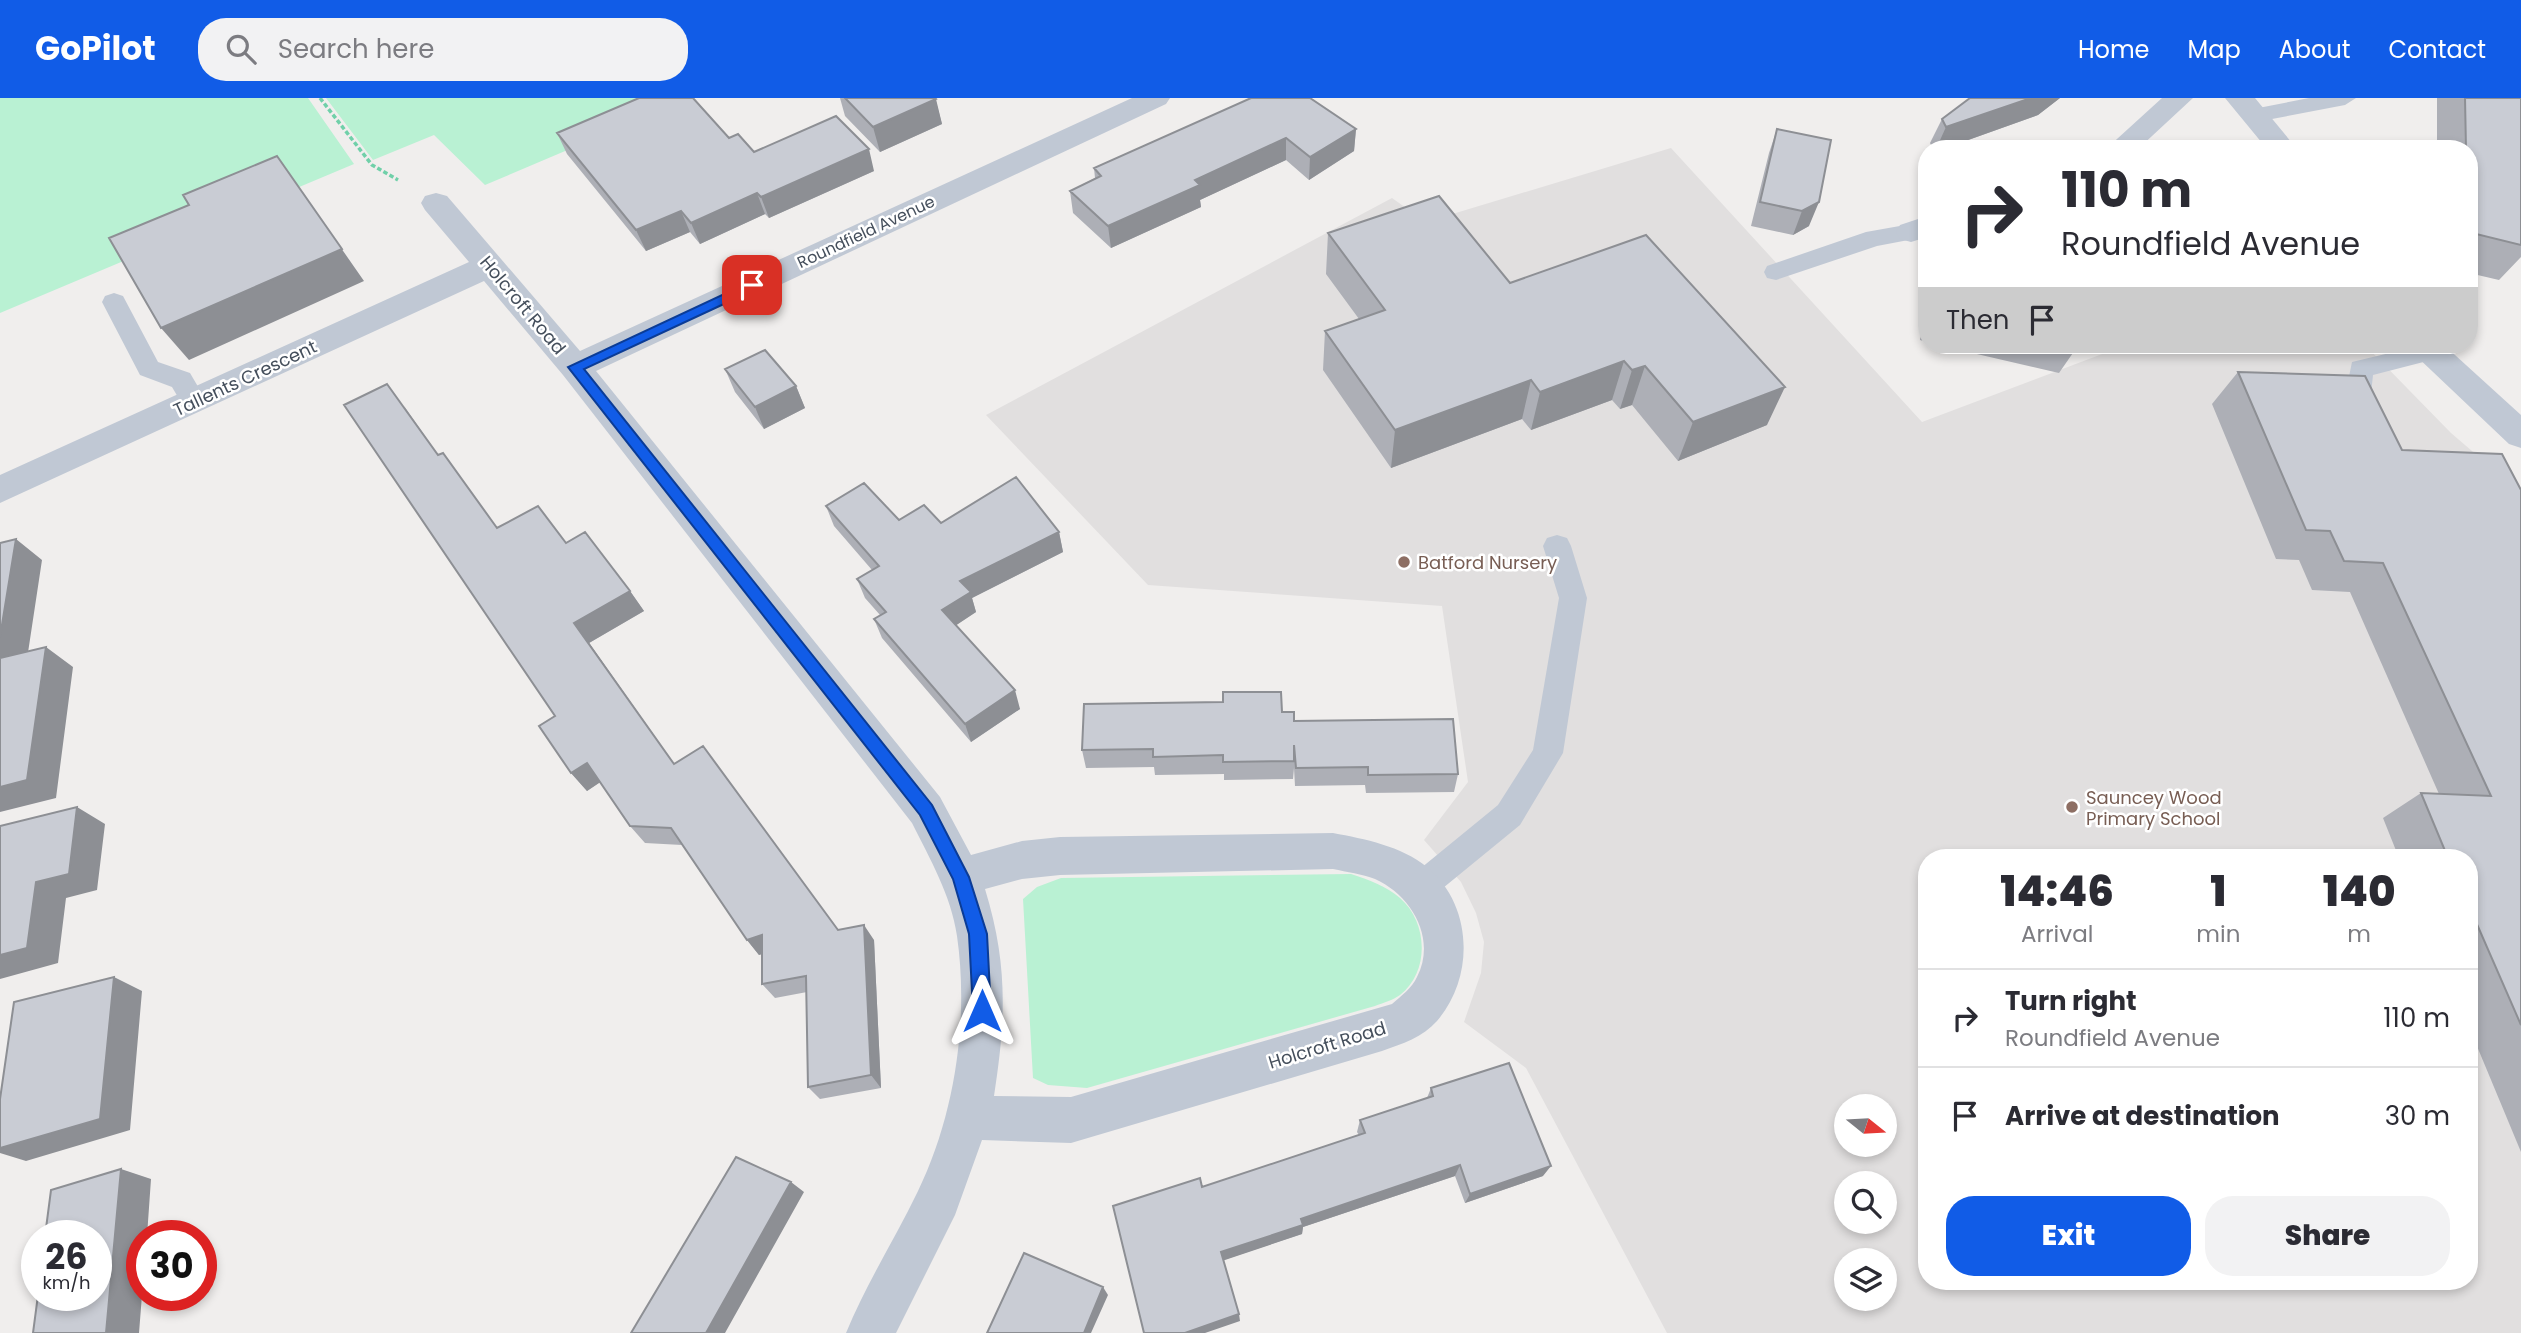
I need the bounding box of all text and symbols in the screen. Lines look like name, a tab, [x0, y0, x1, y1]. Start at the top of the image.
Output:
search box	[198, 18, 688, 81]
text: GoPilot	[35, 25, 156, 72]
icon: search	[222, 30, 260, 68]
text: Search here	[278, 31, 434, 67]
text: Home	[2078, 33, 2150, 66]
text: Map	[2188, 33, 2241, 66]
text: About	[2279, 33, 2350, 66]
text: Contact	[2388, 33, 2486, 66]
text: 110 m	[2061, 156, 2192, 224]
icon: right	[1946, 168, 2037, 259]
street label: Roundfield Avenue	[793, 190, 939, 274]
text: Roundfield Avenue	[2061, 221, 2360, 266]
street label: Holcroft Road	[474, 250, 572, 360]
pin	[722, 255, 782, 315]
icon: arrive	[733, 266, 771, 304]
icon: arrive	[2023, 301, 2061, 339]
text: Then	[1946, 302, 2009, 338]
street label: Tallents Crescent	[169, 334, 321, 422]
place label: Batford Nursery	[1418, 550, 1557, 575]
marker: Batford Nursery	[1396, 554, 1412, 570]
place label: Sauncey Wood Primary School	[2086, 785, 2222, 831]
marker: Sauncey Wood Primary School	[2064, 799, 2080, 815]
text: 14:46	[2000, 862, 2114, 921]
text: 1	[2210, 862, 2227, 921]
text: 140	[2323, 862, 2396, 921]
text: Arrival	[2021, 918, 2093, 950]
text: min	[2196, 918, 2240, 950]
text: m	[2347, 918, 2371, 950]
position arrow	[945, 974, 1019, 1048]
text: Turn right	[2005, 983, 2137, 1019]
icon: right	[1946, 999, 1984, 1037]
text: 110 m	[2383, 1000, 2450, 1036]
street label: Holcroft Road	[1265, 1015, 1389, 1075]
text: Roundfield Avenue	[2005, 1022, 2220, 1054]
north arrow	[1834, 1094, 1897, 1157]
map controls	[1834, 1094, 1897, 1311]
icon: arrive	[1946, 1097, 1984, 1135]
text: Arrive at destination	[2005, 1098, 2280, 1134]
text: 30 m	[2385, 1098, 2450, 1134]
button: search	[1834, 1171, 1897, 1234]
button: Exit	[1946, 1196, 2191, 1276]
button: Share	[2205, 1196, 2450, 1276]
speed limit sign: 30	[126, 1220, 217, 1311]
text: 26	[45, 1232, 88, 1281]
button: layers	[1834, 1248, 1897, 1311]
text: km/h	[43, 1270, 90, 1295]

